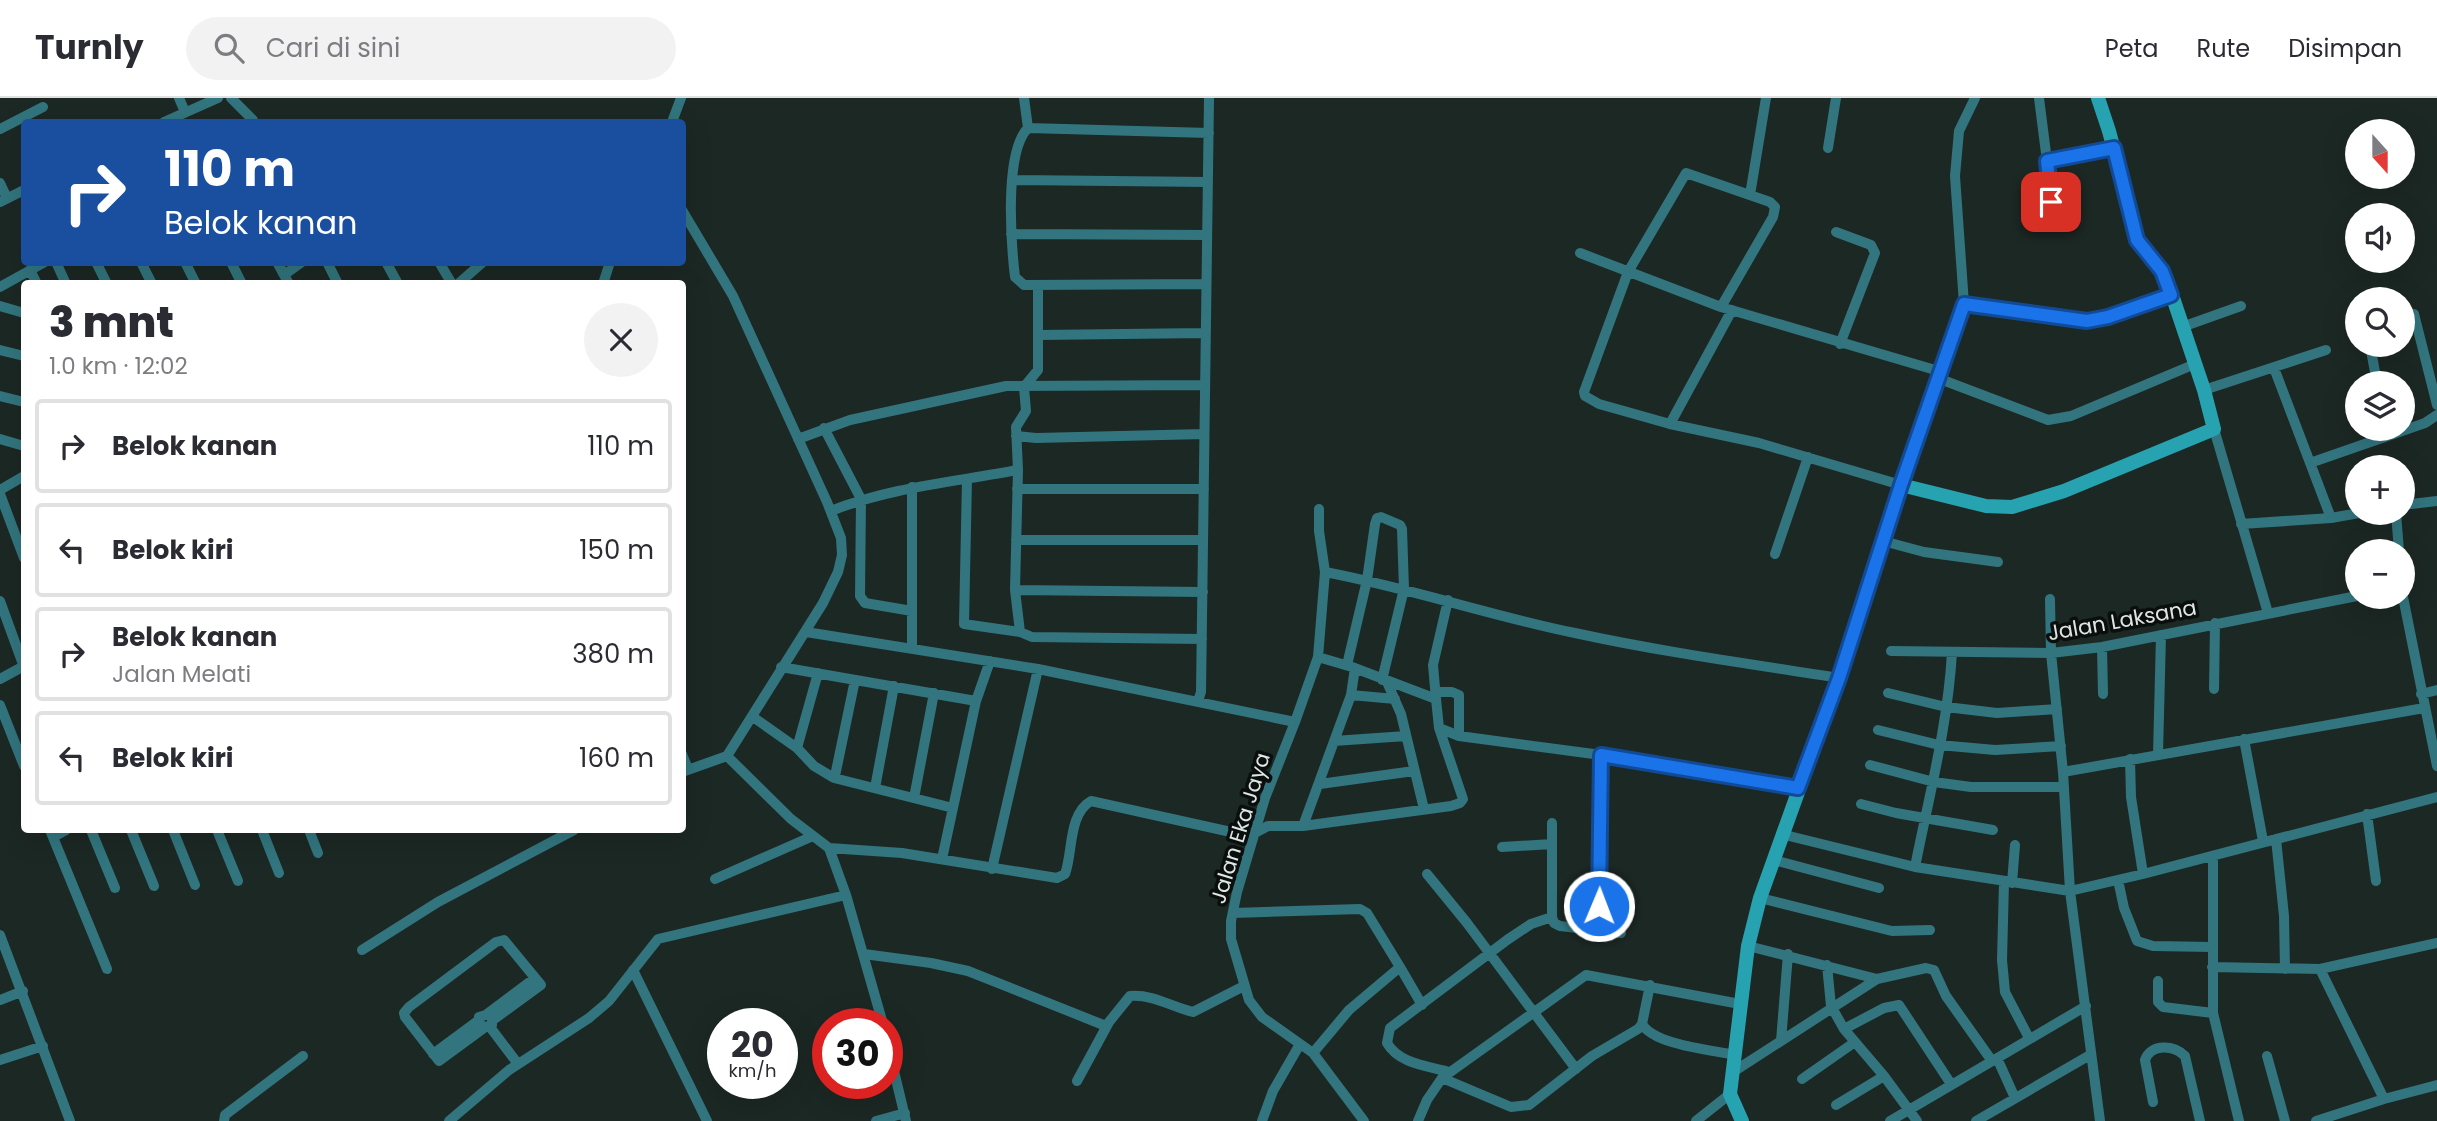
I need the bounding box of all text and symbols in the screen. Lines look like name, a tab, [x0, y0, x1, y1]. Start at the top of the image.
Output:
search box	[186, 17, 676, 80]
text: Turnly	[35, 24, 144, 71]
icon: search	[210, 29, 248, 67]
text: Cari di sini	[266, 30, 400, 66]
text: Peta	[2105, 32, 2159, 65]
text: Rute	[2197, 32, 2250, 65]
text: Disimpan	[2288, 32, 2402, 65]
north arrow	[2345, 119, 2415, 189]
map controls	[2345, 119, 2415, 609]
text: 110 m	[164, 135, 295, 203]
icon: right	[49, 147, 140, 238]
pin	[2021, 172, 2081, 232]
icon: arrive	[2032, 183, 2070, 221]
text: Belok kanan	[164, 200, 358, 245]
button: sound	[2345, 203, 2415, 273]
button: search	[2345, 287, 2415, 357]
text: 3 mnt	[49, 293, 174, 352]
button: close	[584, 303, 658, 377]
text: 1.0 km · 12:02	[49, 350, 188, 382]
button: layers	[2345, 371, 2415, 441]
icon: right	[53, 427, 91, 465]
text: Belok kanan	[112, 428, 277, 464]
text: 110 m	[587, 428, 654, 464]
button: +	[2345, 455, 2415, 525]
icon: left	[53, 531, 91, 569]
text: Belok kiri	[112, 532, 234, 568]
text: 150 m	[579, 532, 654, 568]
button: −	[2345, 539, 2415, 609]
street label: Jalan Laksana	[2045, 593, 2199, 647]
text: Belok kanan	[112, 619, 277, 655]
icon: right	[53, 635, 91, 673]
text: 380 m	[572, 636, 654, 672]
text: Jalan Melati	[112, 658, 251, 690]
icon: left	[53, 739, 91, 777]
text: Belok kiri	[112, 740, 234, 776]
text: 160 m	[579, 740, 654, 776]
street label: Jalan Eka Jaya	[1203, 749, 1277, 907]
position arrow	[1562, 869, 1636, 943]
speed limit sign: 30	[812, 1008, 903, 1099]
text: 20	[731, 1020, 774, 1069]
text: km/h	[729, 1058, 776, 1083]

